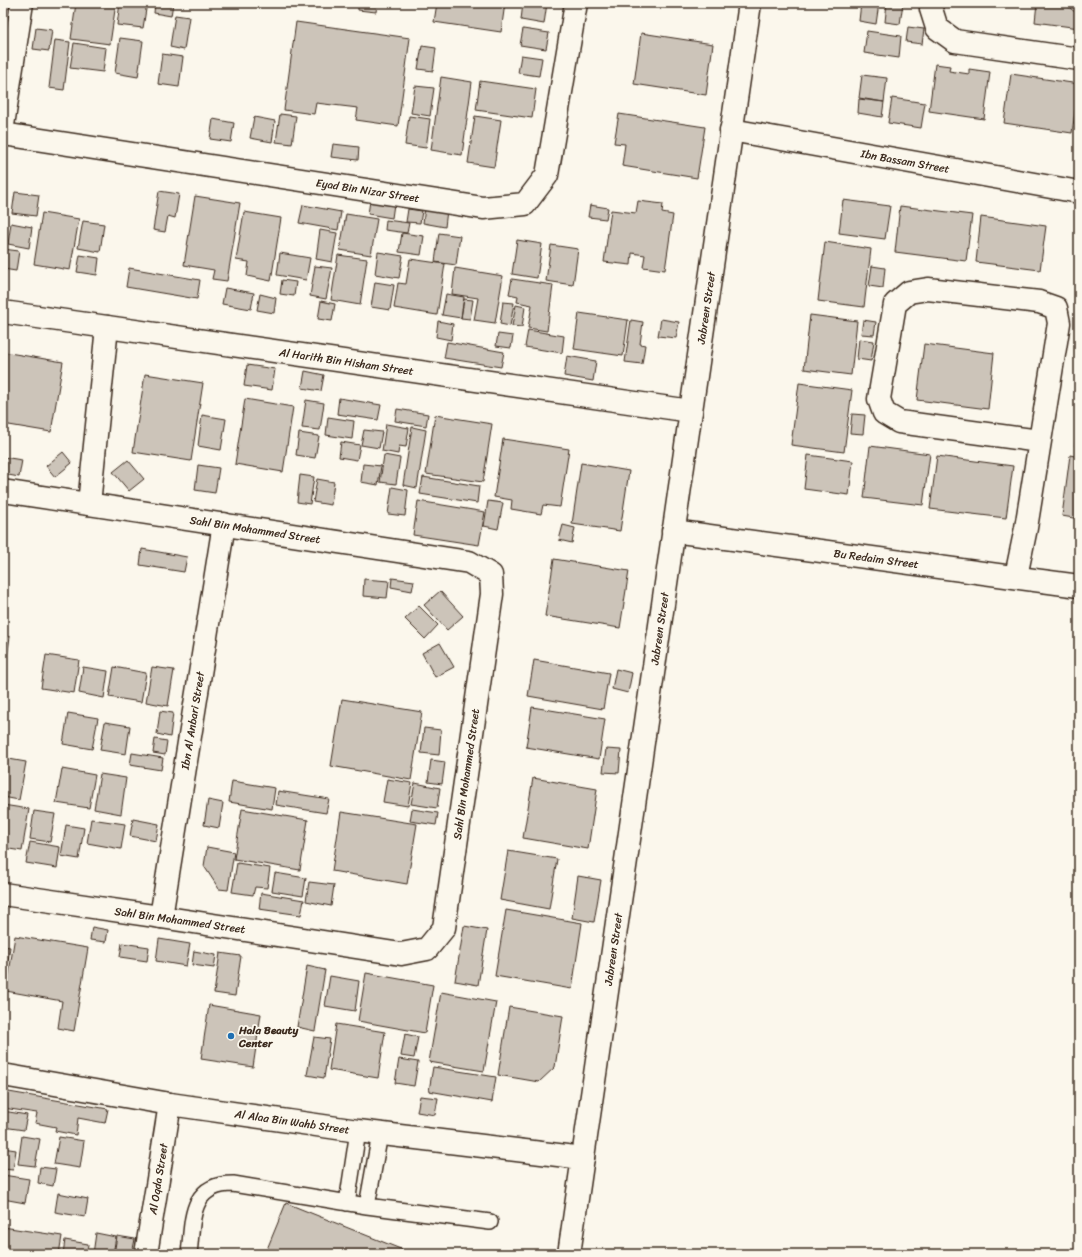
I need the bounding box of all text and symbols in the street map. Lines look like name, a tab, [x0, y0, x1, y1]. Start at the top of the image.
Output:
street label: Ibn Bassam Street	[858, 144, 951, 179]
street label: Eyad Bin Nizar Street	[315, 173, 421, 208]
street label: Jabreen Street	[692, 270, 721, 346]
street label: Al Harith Bin Hisham Street	[277, 343, 415, 381]
street label: Sahl Bin Mohammed Street	[188, 511, 322, 549]
street label: Bu Redaim Street	[832, 544, 920, 574]
street label: Jabreen Street	[645, 590, 675, 667]
street label: Ibn Al Anbari Street	[176, 670, 210, 772]
street label: Sahl Bin Mohammed Street	[448, 707, 485, 841]
street label: Sahl Bin Mohammed Street	[113, 902, 247, 939]
street label: Jabreen Street	[599, 911, 628, 988]
place label: Hala Beauty Center	[238, 1021, 298, 1053]
marker: Hala Beauty Center	[226, 1031, 236, 1041]
street label: Al Alaa Bin Wahb Street	[232, 1104, 351, 1140]
street label: Al Oqda Street	[143, 1142, 174, 1217]

